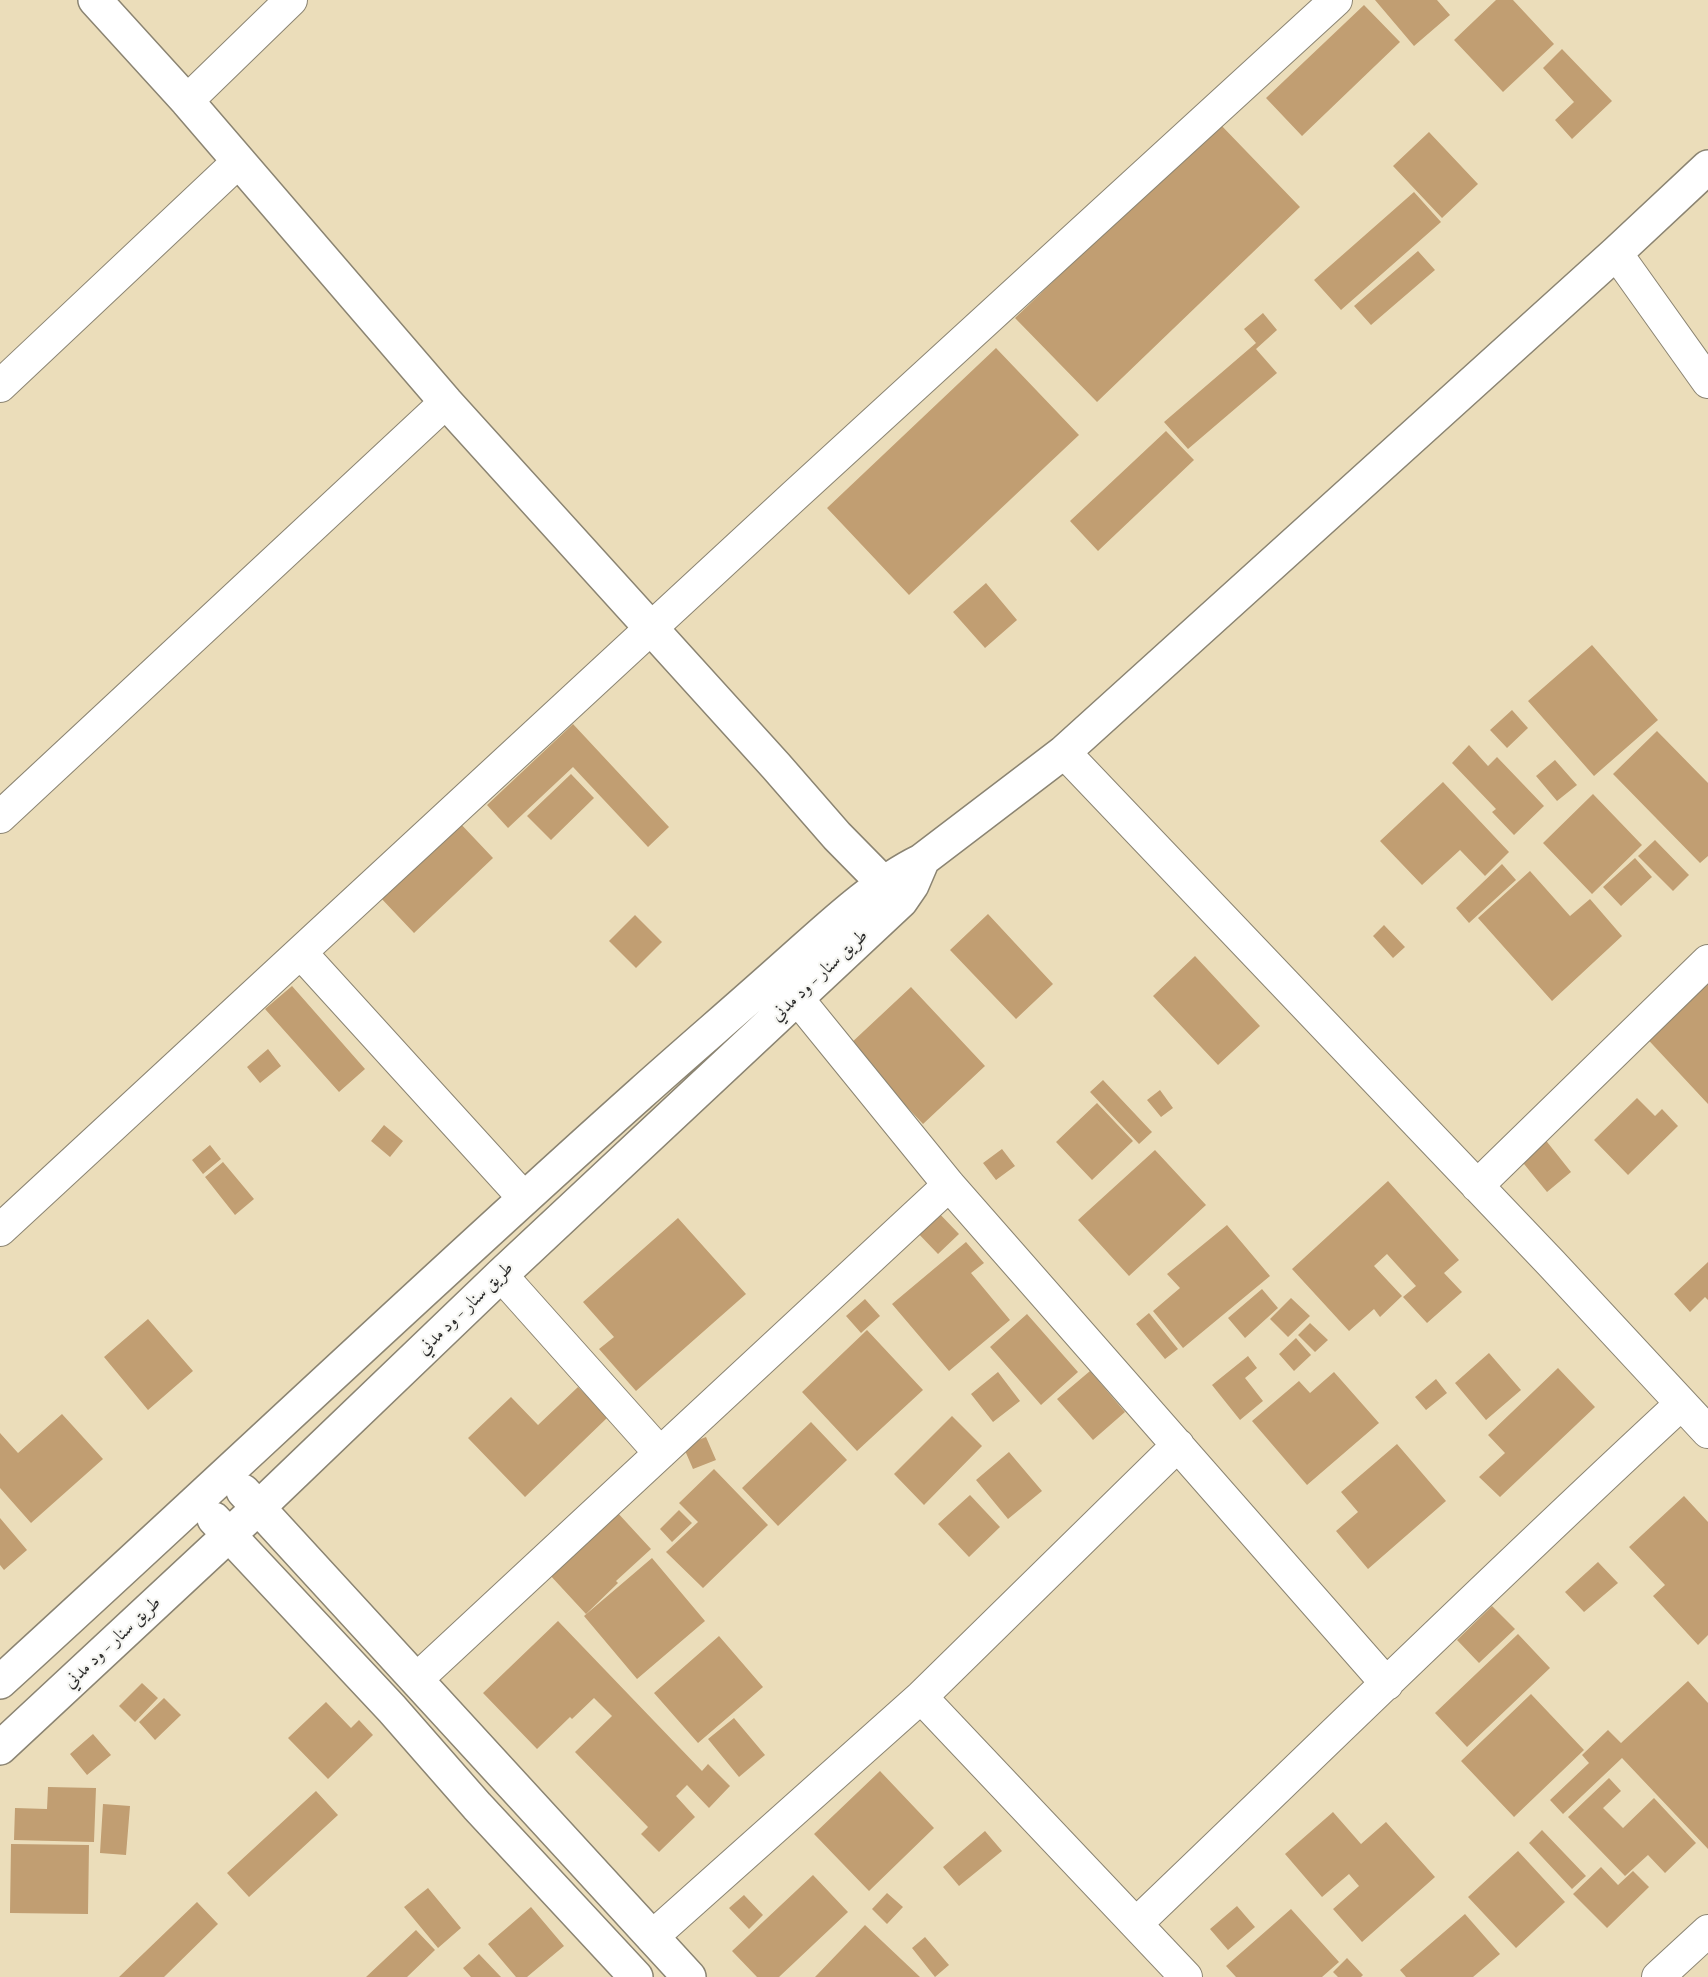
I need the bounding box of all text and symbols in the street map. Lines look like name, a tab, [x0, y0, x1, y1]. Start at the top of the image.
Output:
street label: طريق سنار - ود مدني	[767, 926, 873, 1026]
street label: طريق سنار - ود مدني	[414, 1258, 518, 1360]
street label: طريق سنار - ود مدني	[60, 1593, 166, 1693]

